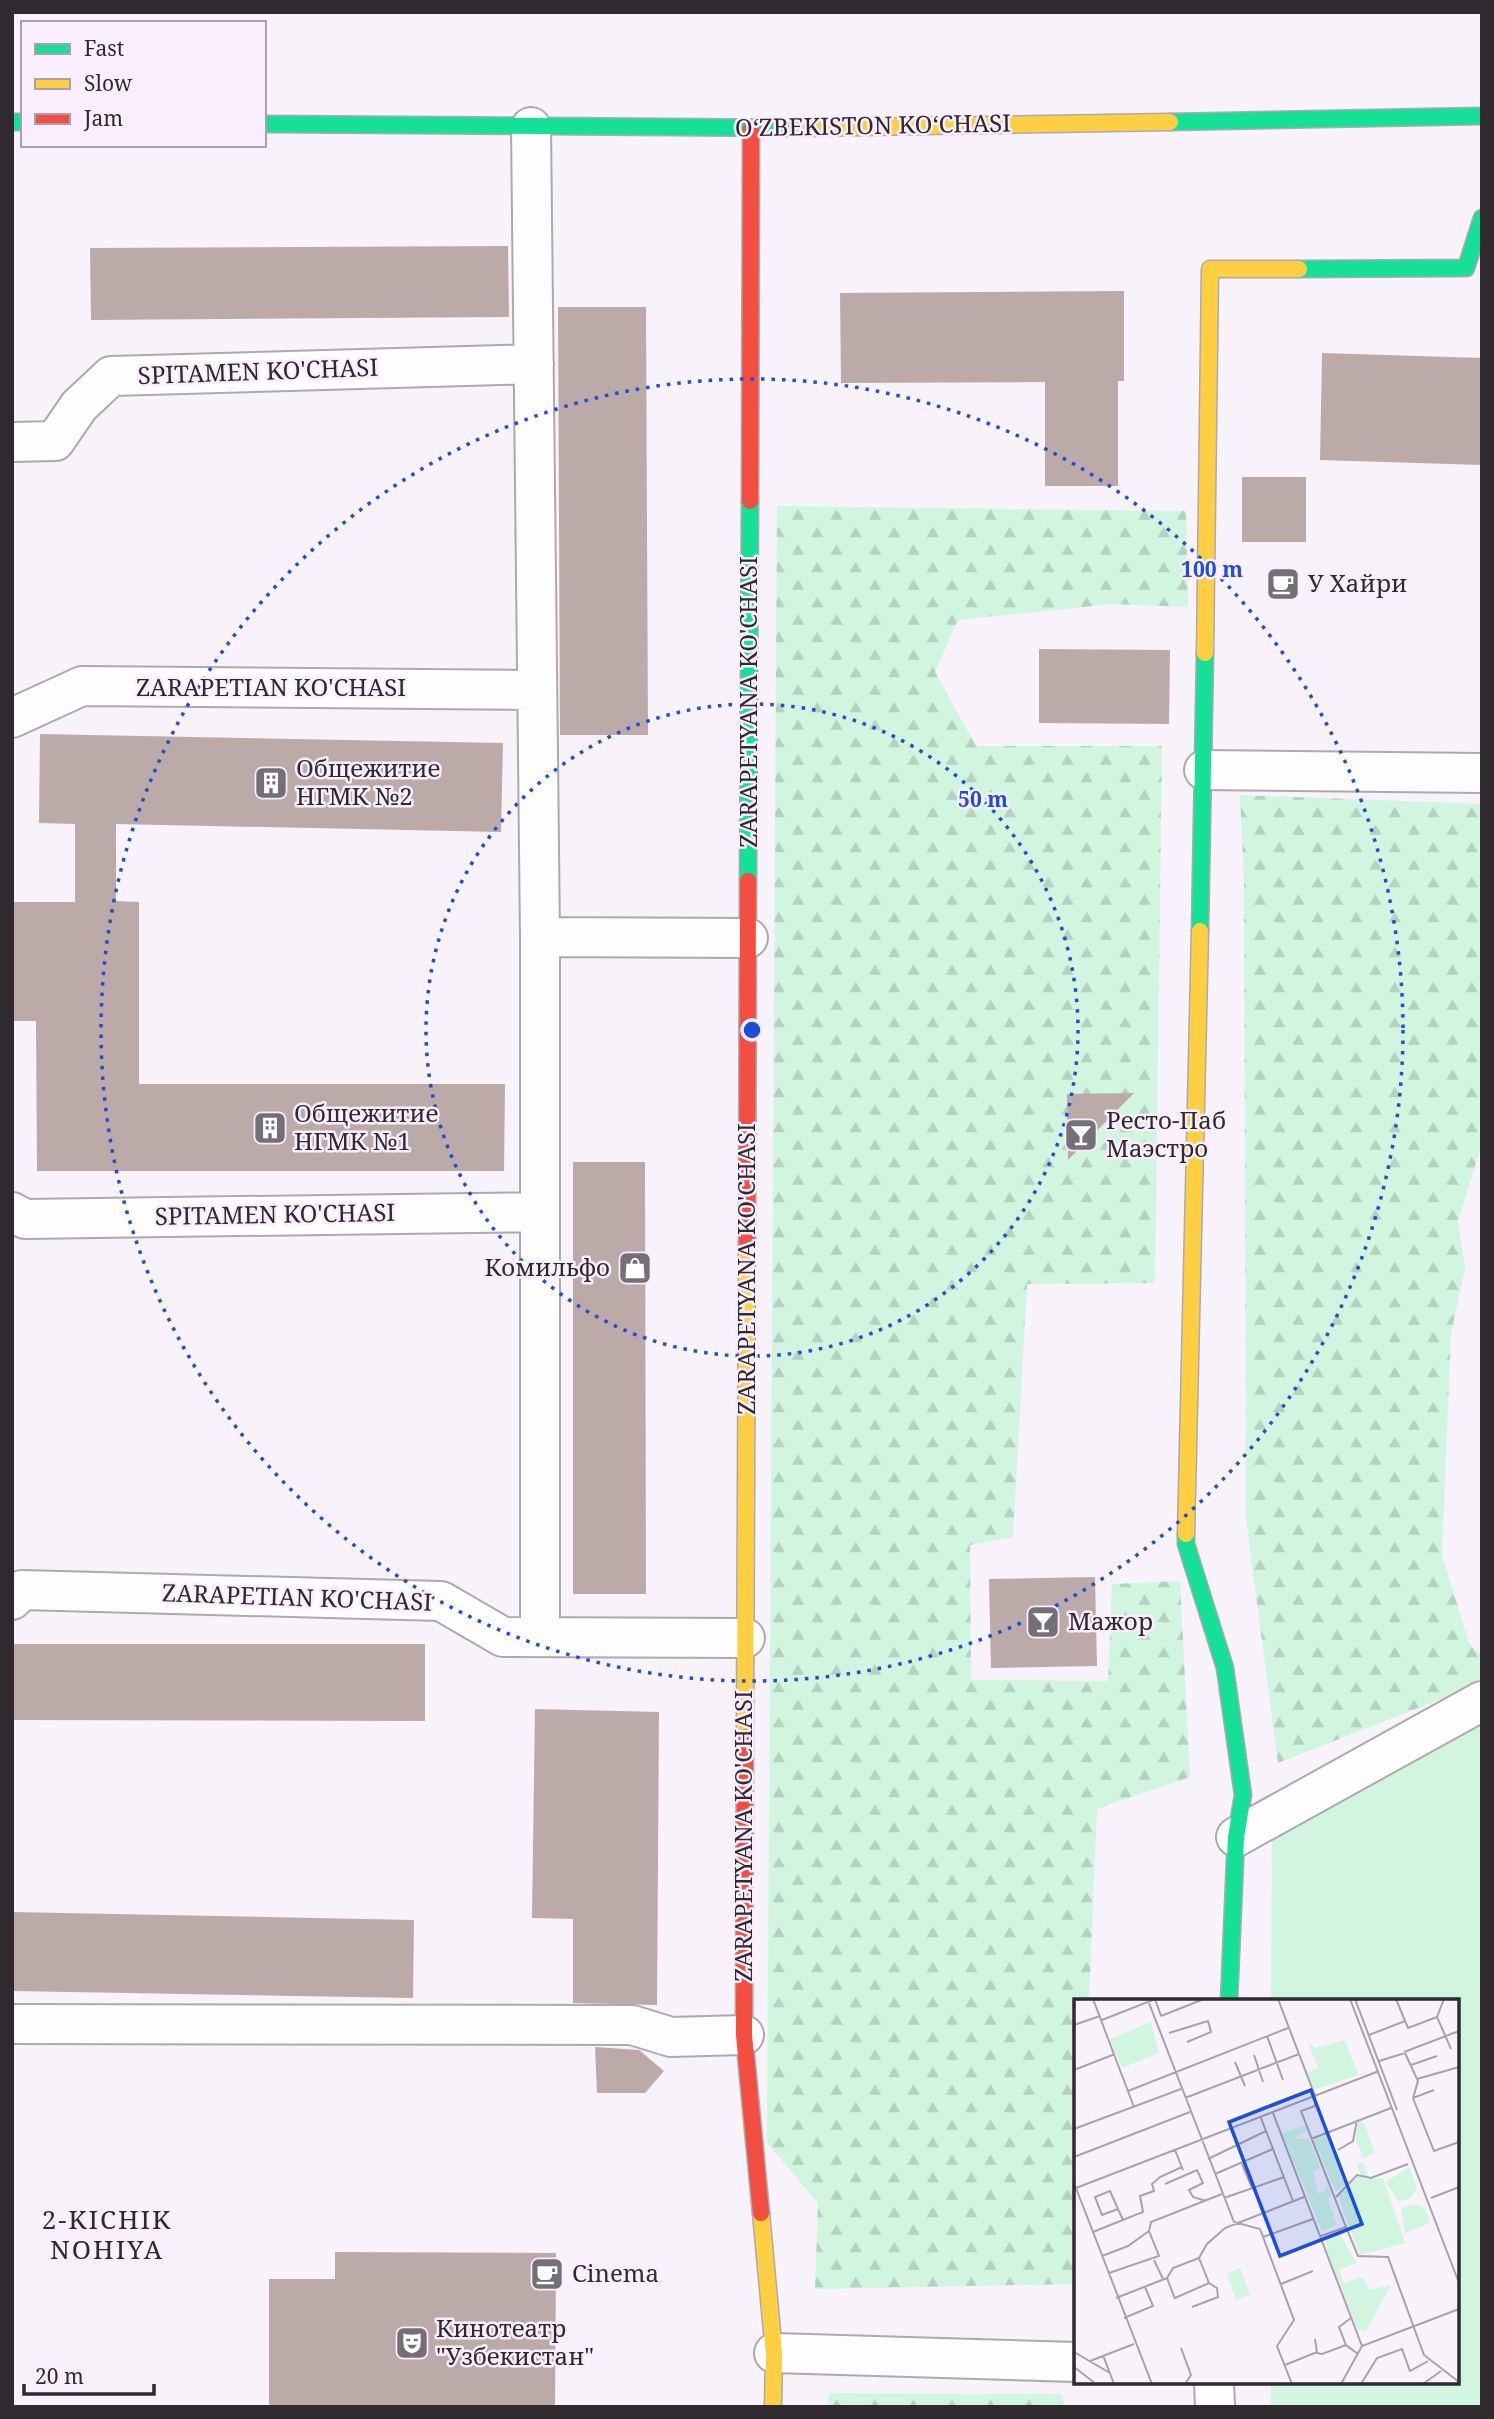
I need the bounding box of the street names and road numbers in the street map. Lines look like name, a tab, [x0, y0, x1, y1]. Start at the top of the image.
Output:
street label: O‘ZBEKISTON KO‘CHASI	[735, 106, 1011, 143]
street label: SPITAMEN KO'CHASI	[137, 350, 379, 391]
street label: ZARAPETYANA KO'CHASI	[731, 556, 764, 848]
street label: ZARAPETIAN KO'CHASI	[136, 670, 406, 703]
street label: ZARAPETYANA KO'CHASI	[729, 1123, 762, 1415]
street label: SPITAMEN KO'CHASI	[154, 1195, 396, 1232]
street label: ZARAPETIAN KO'CHASI	[161, 1575, 433, 1618]
street label: ZARAPETYANA KO'CHASI	[726, 1690, 759, 1982]

